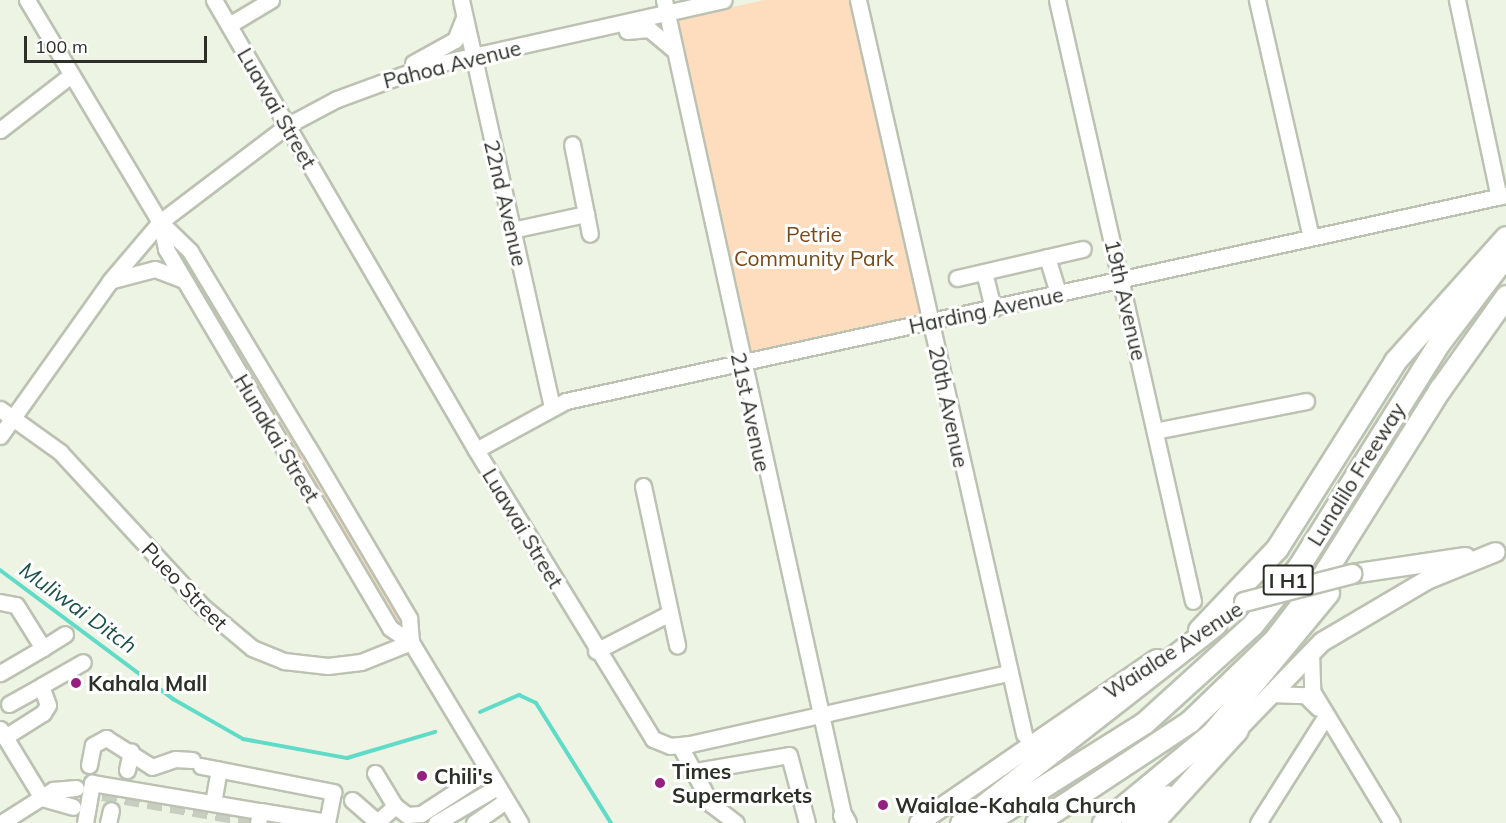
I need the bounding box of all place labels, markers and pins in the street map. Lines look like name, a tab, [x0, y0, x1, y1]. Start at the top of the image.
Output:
place label: Kahala Mall	[88, 670, 207, 696]
marker: Kahala Mall	[69, 676, 83, 690]
place label: Times Supermarkets	[672, 758, 812, 808]
place label: Chili's	[434, 763, 493, 789]
marker: Chili's	[415, 769, 429, 783]
marker: Times Supermarkets	[653, 776, 667, 790]
place label: Waialae-Kahala Church	[895, 792, 1136, 818]
marker: Waialae-Kahala Church	[876, 798, 890, 812]

